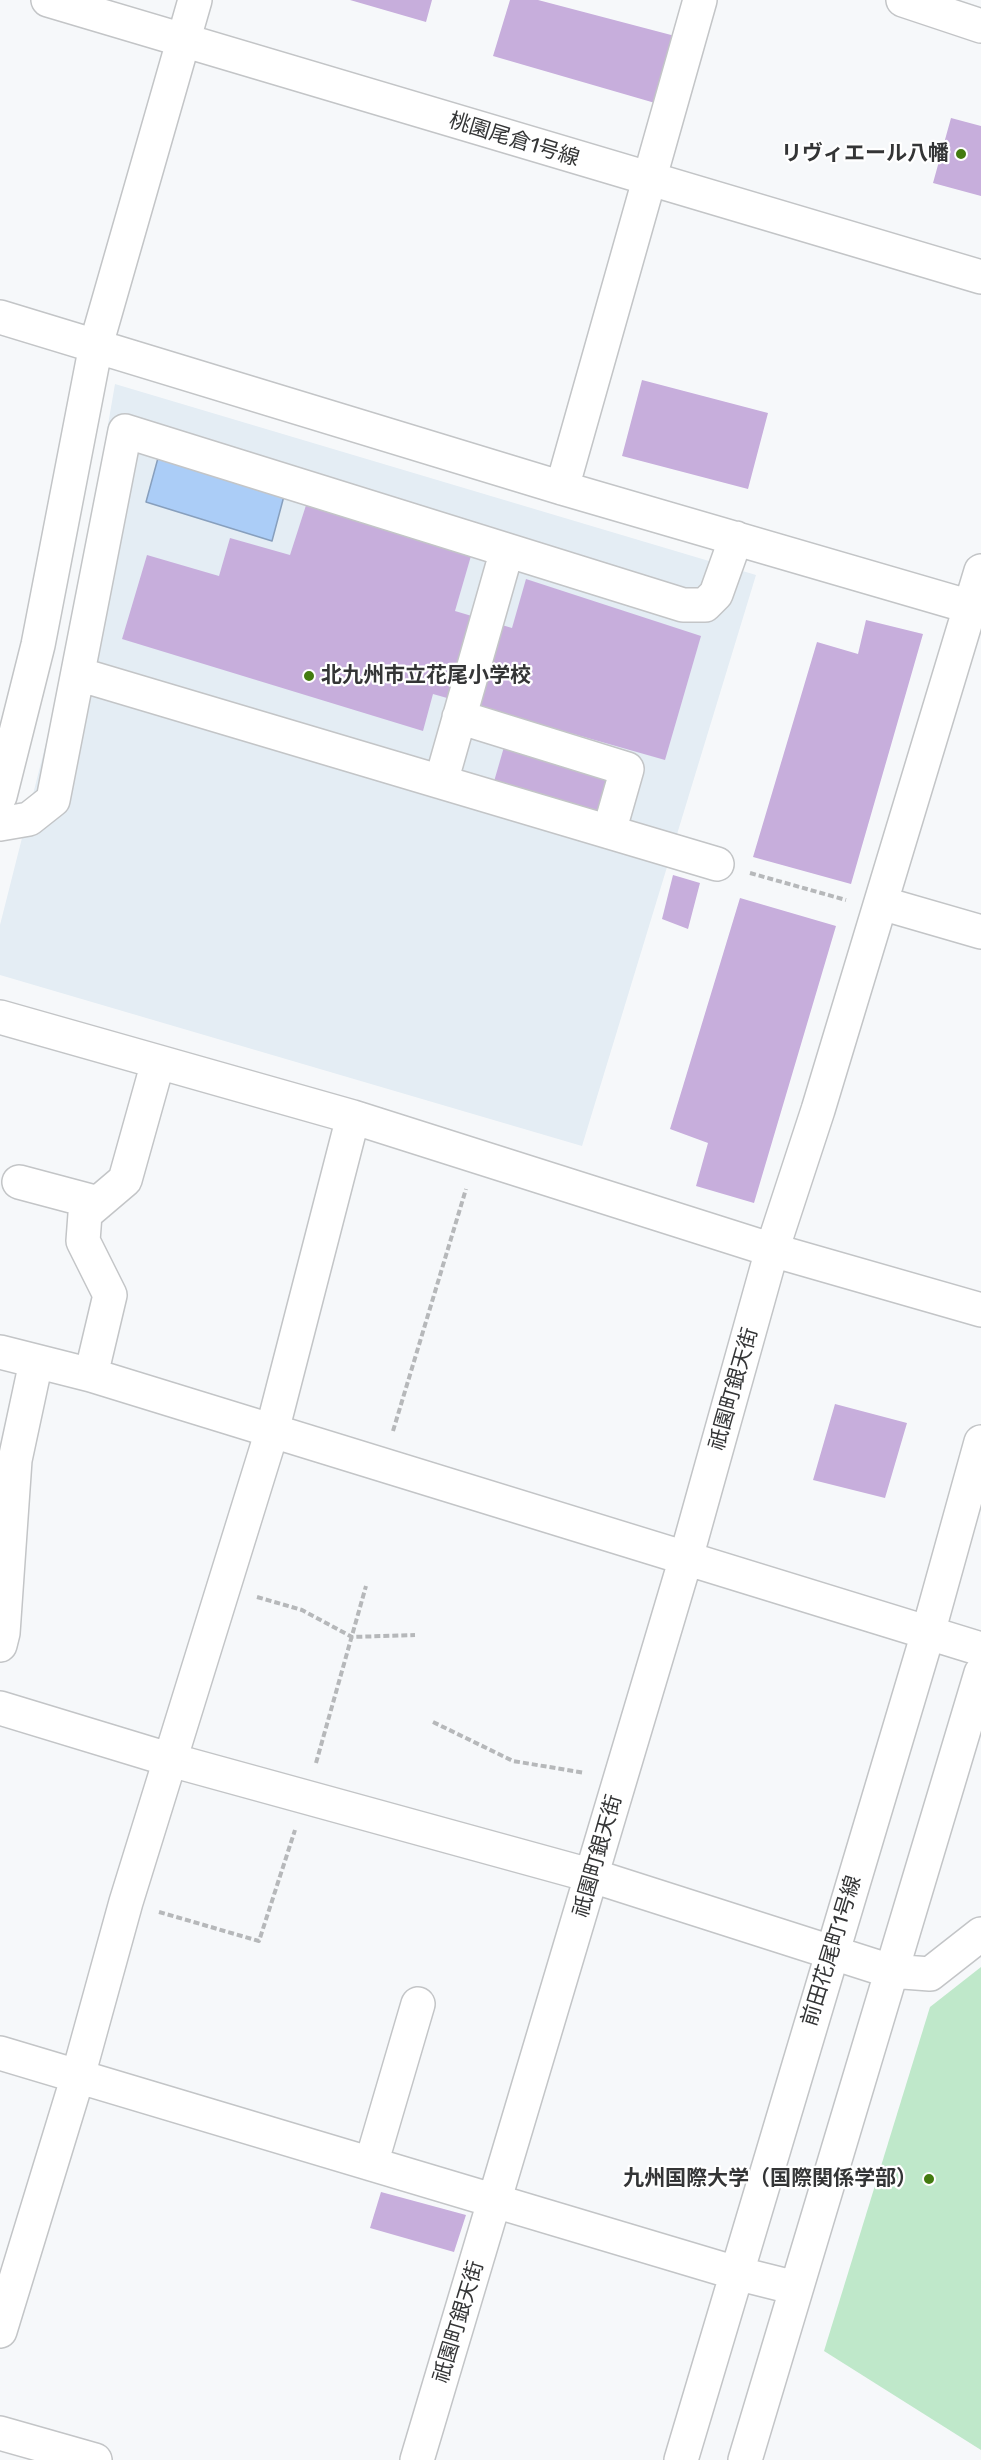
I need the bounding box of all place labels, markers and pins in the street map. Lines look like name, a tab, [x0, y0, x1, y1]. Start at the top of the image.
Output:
place label: リヴィエール八幡	[781, 141, 949, 167]
marker: リヴィエール八幡	[954, 147, 968, 161]
place label: 北九州市立花尾小学校	[321, 663, 531, 689]
marker: 北九州市立花尾小学校	[302, 669, 316, 683]
place label: 九州国際大学（国際関係学部）	[623, 2166, 917, 2192]
marker: 九州国際大学（国際関係学部）	[922, 2172, 936, 2186]

